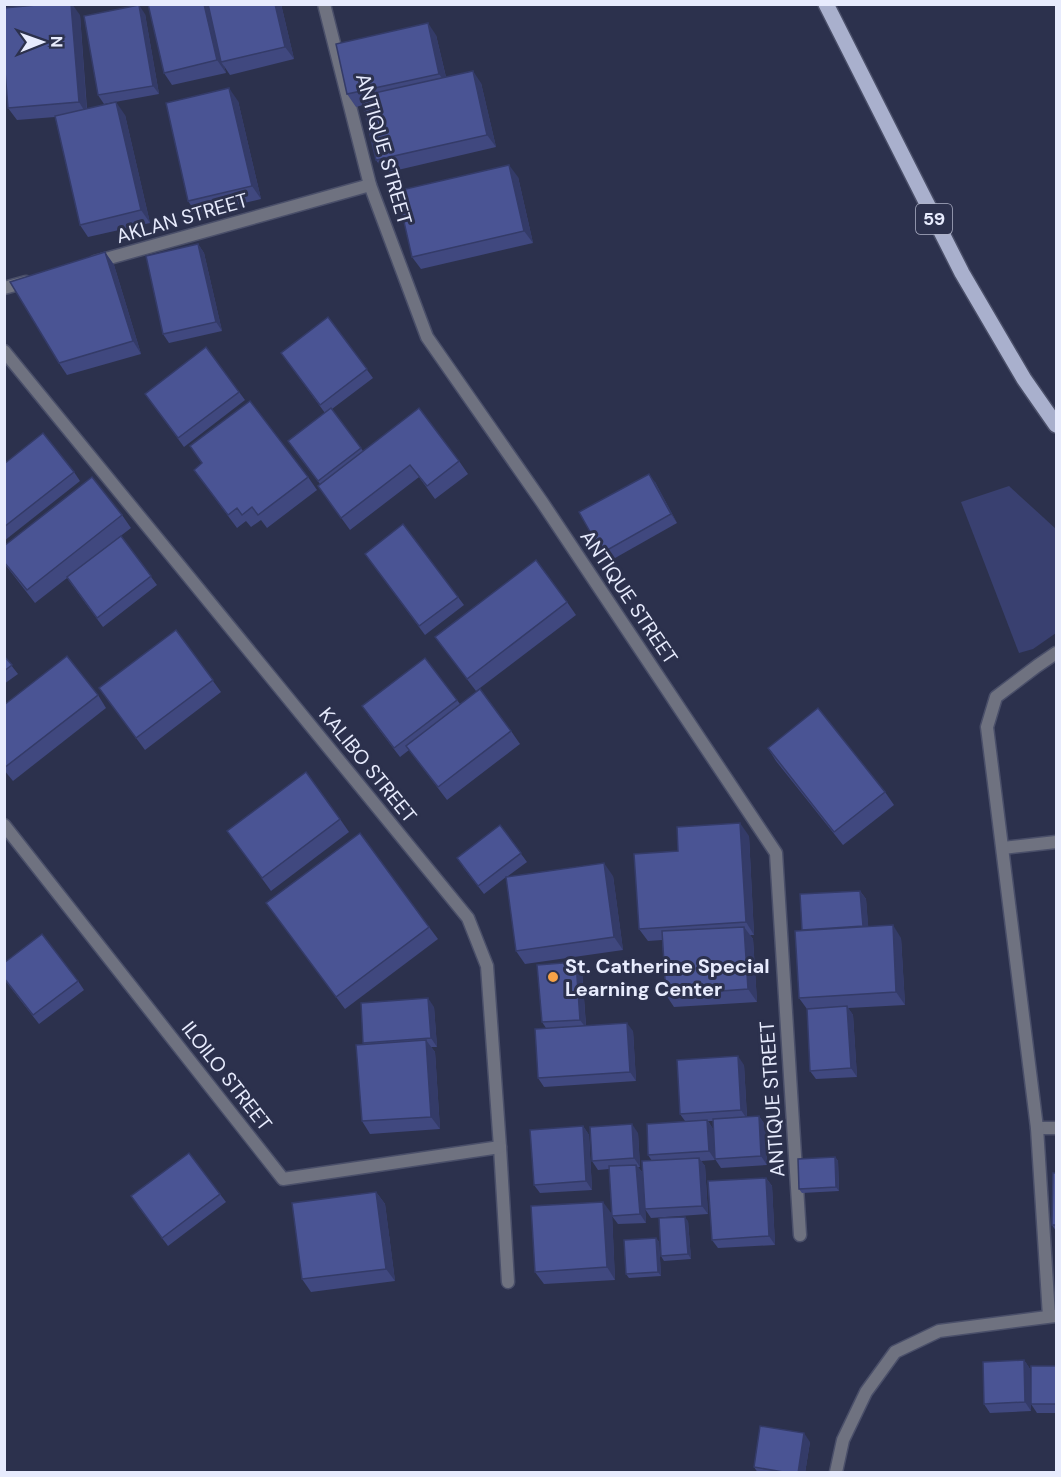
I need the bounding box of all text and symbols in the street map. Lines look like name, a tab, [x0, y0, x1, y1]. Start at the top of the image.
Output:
north arrow	[12, 12, 72, 72]
text: N	[46, 36, 67, 48]
street label: ANTIQUE STREET	[350, 70, 418, 228]
street label: AKLAN STREET	[113, 187, 251, 249]
road number: 59	[916, 204, 952, 234]
street label: ANTIQUE STREET	[574, 525, 684, 669]
street label: KALIBO STREET	[313, 702, 423, 828]
place label: St. Catherine Special Learning Center	[565, 953, 770, 1002]
marker: St. Catherine Special Learning Center	[546, 970, 560, 984]
street label: ILOILO STREET	[176, 1016, 278, 1136]
street label: ANTIQUE STREET	[754, 1020, 790, 1178]

